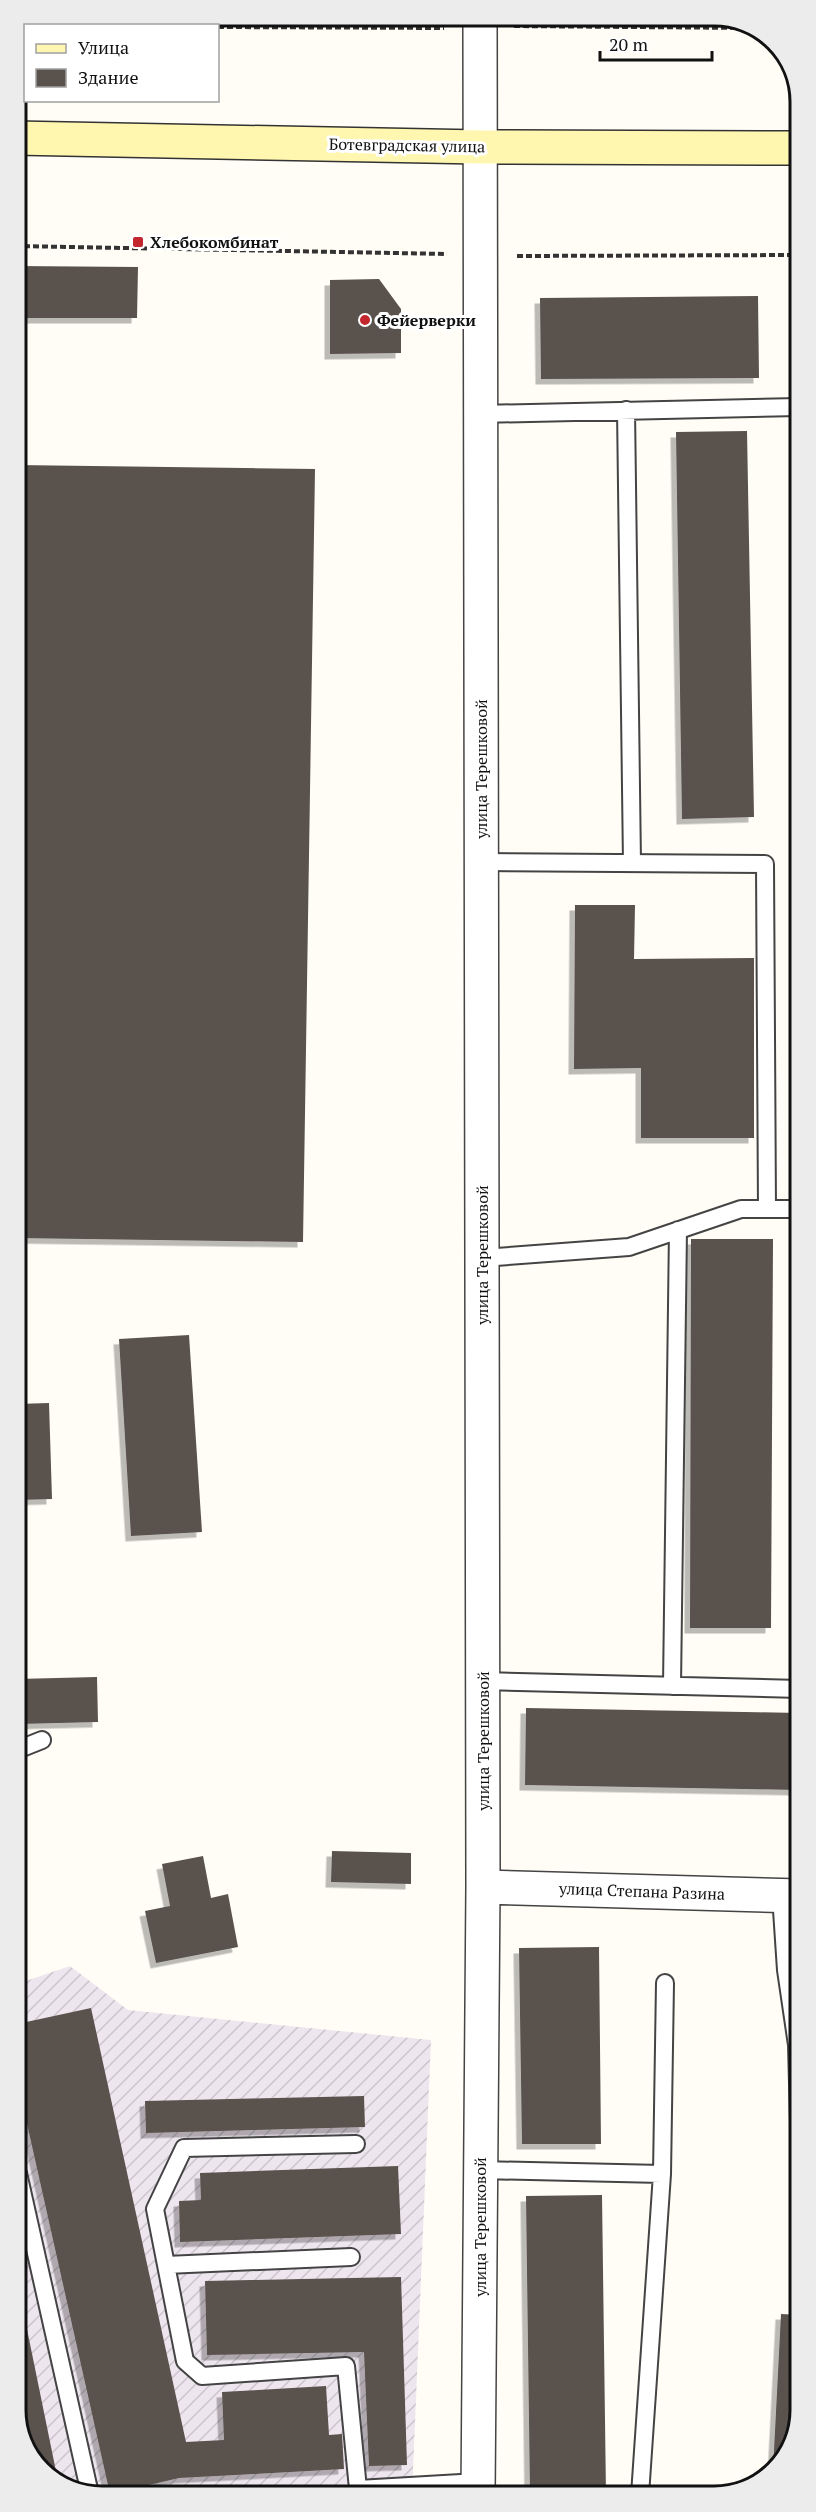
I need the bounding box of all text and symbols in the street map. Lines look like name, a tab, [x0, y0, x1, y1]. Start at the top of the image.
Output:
legend	[24, 24, 219, 102]
scale bar	[600, 24, 712, 62]
text: 20 m	[609, 32, 649, 56]
text: Улица	[78, 35, 129, 59]
text: Здание	[78, 65, 138, 89]
street label: Ботевградская улица	[329, 133, 485, 157]
place label: Хлебокомбинат	[150, 231, 279, 253]
marker: Хлебокомбинат	[131, 235, 145, 249]
place label: Фейерверки	[377, 309, 476, 331]
marker: Фейерверки	[358, 313, 372, 327]
street label: улица Терешковой	[470, 699, 492, 840]
street label: улица Терешковой	[471, 1185, 493, 1326]
street label: улица Терешковой	[472, 1671, 494, 1812]
street label: улица Степана Разина	[558, 1877, 725, 1905]
street label: улица Терешковой	[469, 2157, 491, 2298]

